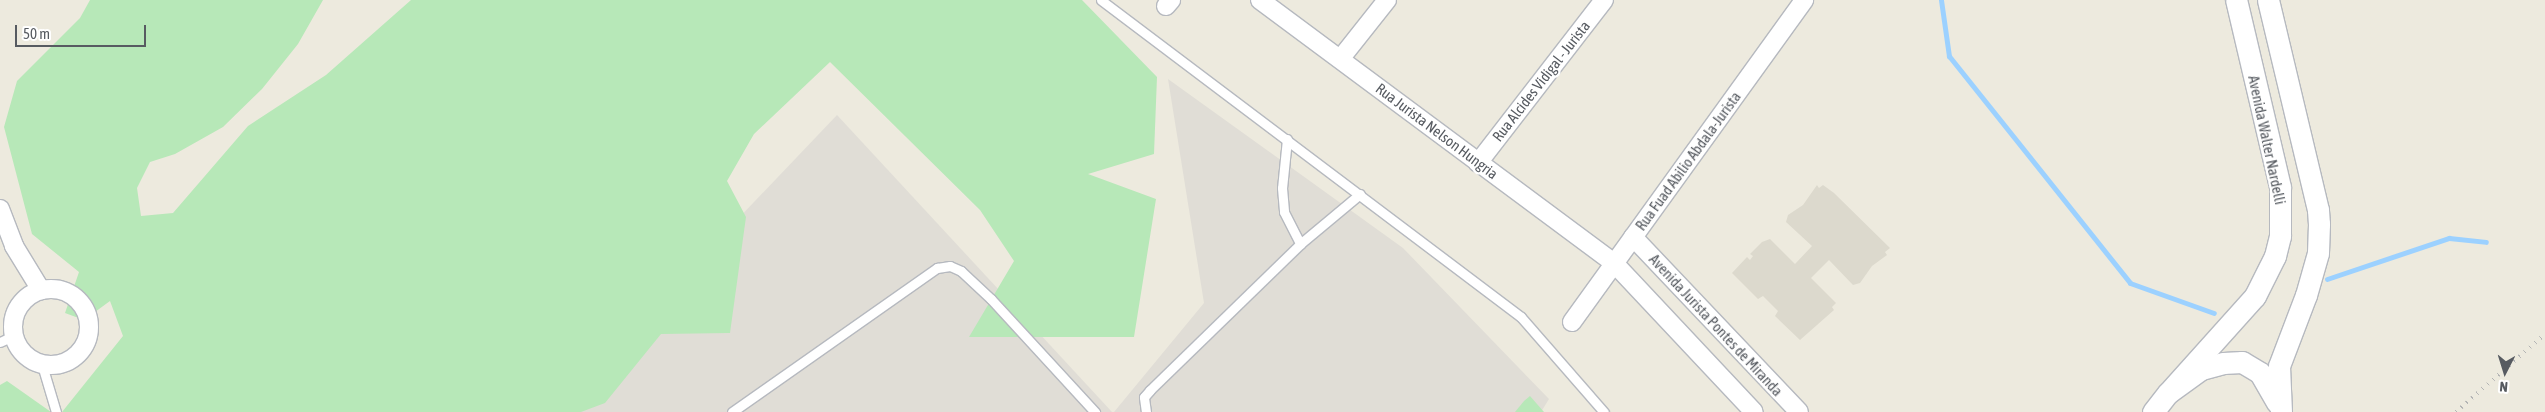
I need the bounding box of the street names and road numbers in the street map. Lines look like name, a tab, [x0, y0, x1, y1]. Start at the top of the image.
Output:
street label: Rua Alcides Vidigal - Jurista	[1488, 17, 1594, 145]
street label: Avenida Walter Nardelli	[2245, 74, 2289, 206]
street label: Rua Jurista Nelson Hungria	[1372, 79, 1502, 183]
street label: Rua Fuad Abilio Abdala-Jurista	[1632, 88, 1744, 234]
street label: Avenida Jurista Pontes de Miranda	[1646, 250, 1786, 400]

